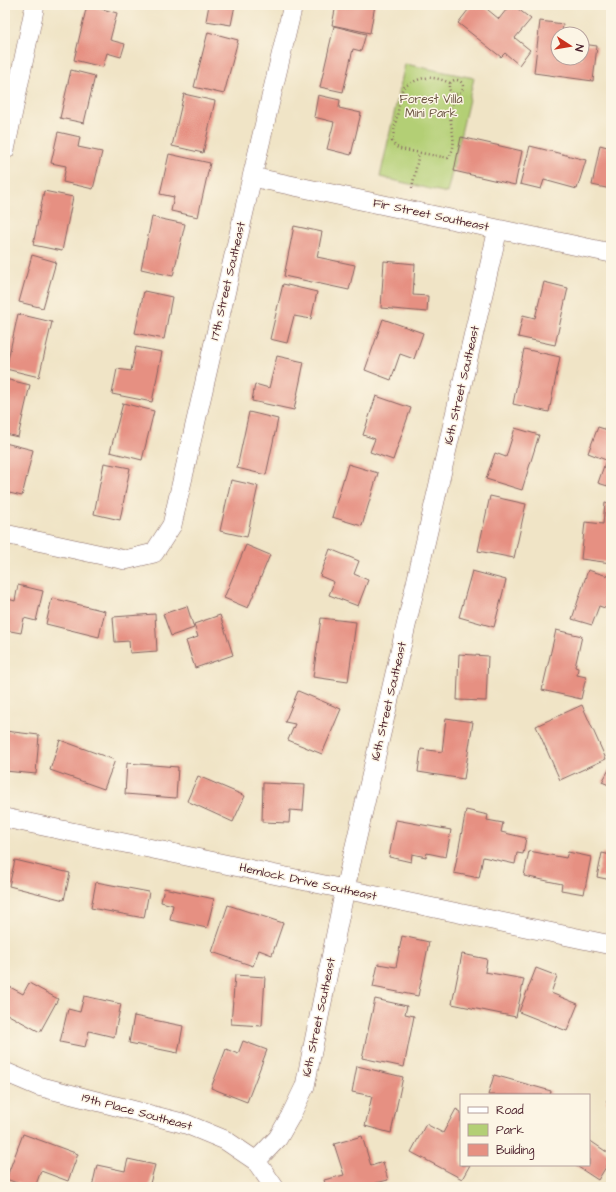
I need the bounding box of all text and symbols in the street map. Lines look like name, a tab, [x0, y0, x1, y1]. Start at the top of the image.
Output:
north arrow	[550, 26, 590, 66]
text: N	[571, 43, 587, 53]
park label: Forest Villa Mini Park	[399, 91, 463, 122]
street label: Fir Street Southeast	[371, 194, 491, 236]
street label: 17th Street Southeast	[206, 220, 250, 342]
street label: 16th Street Southeast	[440, 324, 484, 446]
street label: 16th Street Southeast	[367, 640, 411, 762]
street label: Hemlock Drive Southeast	[238, 859, 378, 905]
street label: 16th Street Southeast	[298, 956, 340, 1078]
street label: 19th Place Southeast	[80, 1089, 194, 1135]
legend	[460, 1094, 590, 1166]
text: Road	[496, 1102, 524, 1119]
text: Park	[496, 1122, 524, 1139]
text: Building	[496, 1142, 534, 1160]

